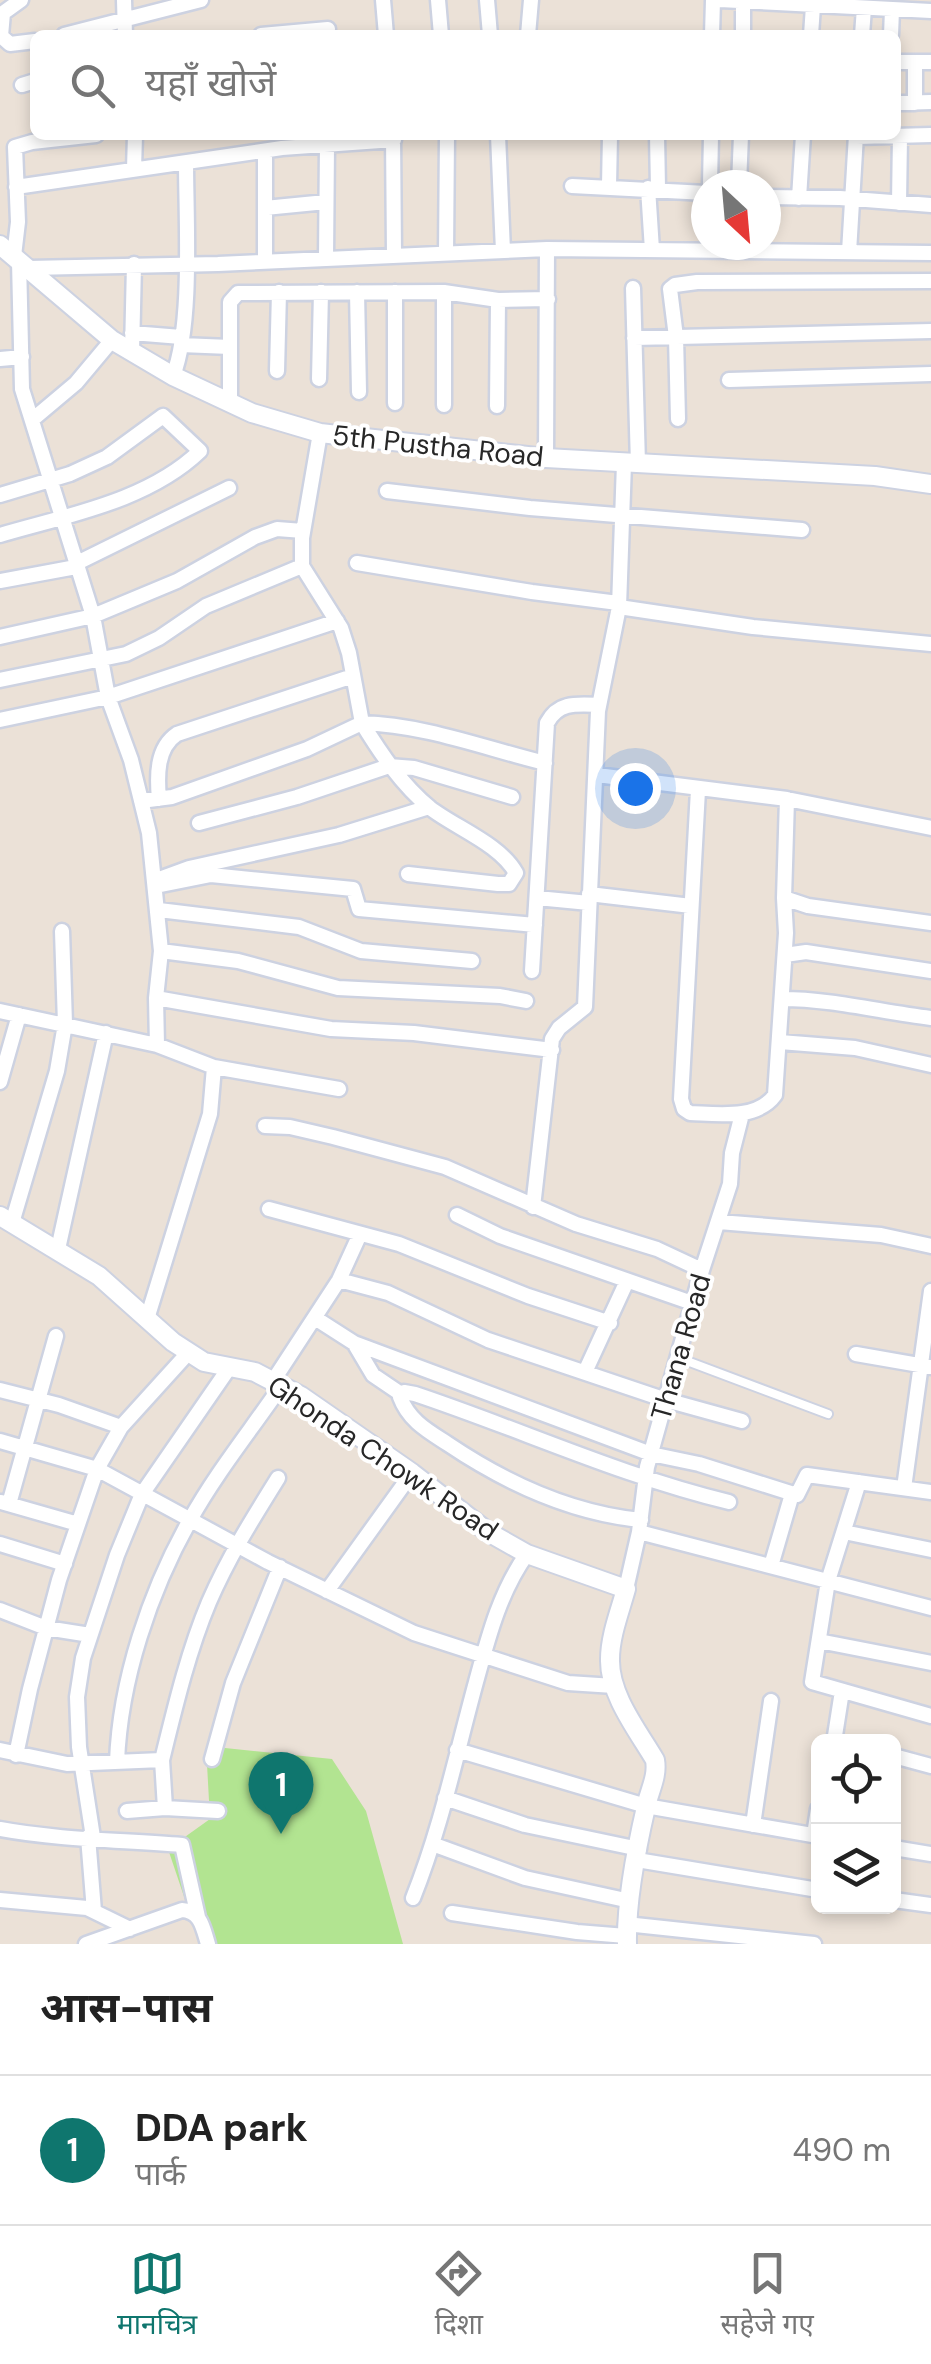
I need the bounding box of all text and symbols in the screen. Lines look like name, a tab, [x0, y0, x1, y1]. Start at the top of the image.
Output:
search box	[30, 30, 901, 140]
icon: search	[65, 58, 120, 113]
text: यहाँ खोजें	[145, 58, 276, 108]
north arrow	[691, 170, 781, 260]
street label: 5th Pustha Road	[331, 417, 545, 475]
your location	[610, 763, 661, 814]
street label: Thana Road	[642, 1269, 720, 1425]
street label: Ghonda Chowk Road	[260, 1367, 506, 1549]
map controls	[811, 1734, 901, 1914]
button: locate	[811, 1734, 901, 1824]
pin: 1	[248, 1752, 314, 1834]
button: layers	[811, 1824, 901, 1914]
text: आस-पास	[40, 1980, 213, 2035]
text: DDA park	[135, 2103, 308, 2153]
text: 1	[67, 2129, 78, 2171]
text: 490 m	[793, 2129, 891, 2171]
text: पार्क	[135, 2153, 186, 2195]
tab: मानचित्र	[117, 2246, 197, 2345]
tab: दिशा	[431, 2246, 486, 2345]
tab: सहेजे गए	[721, 2246, 814, 2345]

